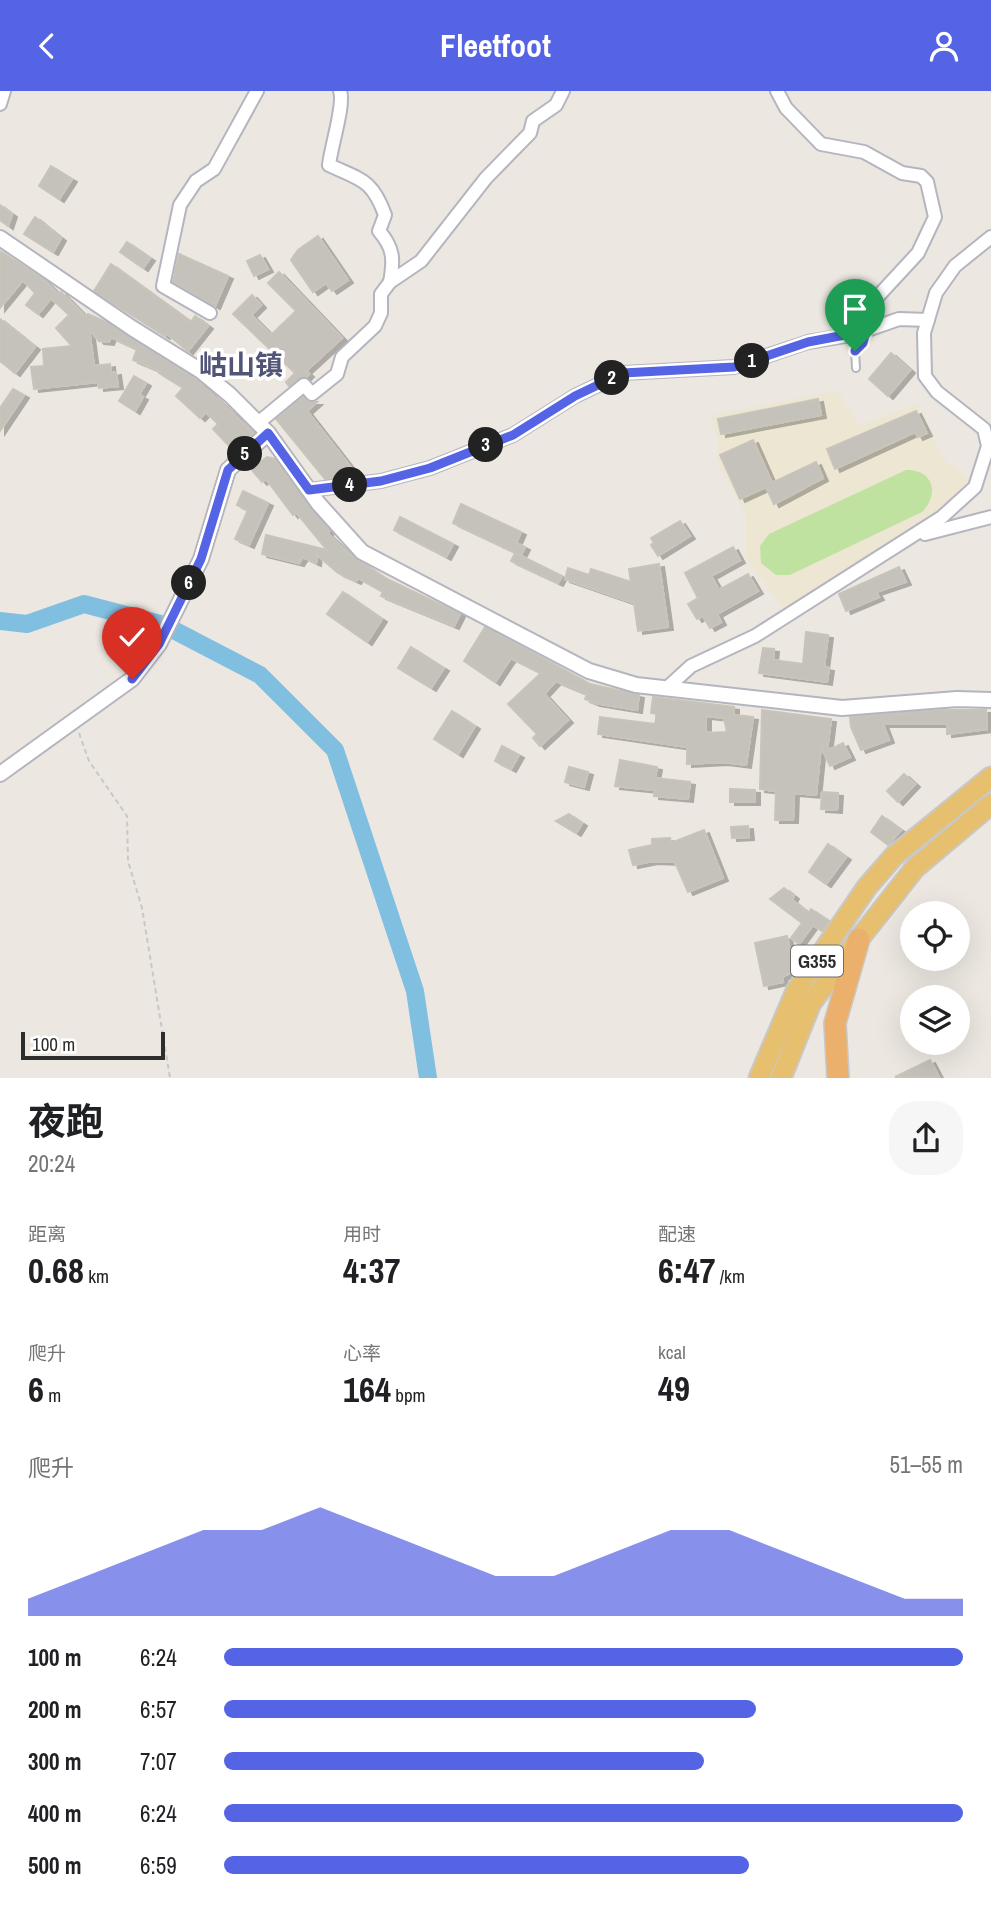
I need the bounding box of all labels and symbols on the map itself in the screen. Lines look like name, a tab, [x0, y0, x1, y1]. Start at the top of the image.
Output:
pin	[825, 279, 885, 351]
pin: 1	[734, 343, 770, 379]
district label: 岵山镇	[199, 346, 283, 384]
pin: 2	[594, 361, 630, 395]
pin: 3	[468, 427, 504, 463]
pin: 5	[228, 437, 262, 471]
pin: 4	[332, 467, 368, 503]
pin: 6	[172, 566, 206, 601]
pin	[102, 607, 162, 679]
road number: G355	[791, 946, 843, 977]
scale bar	[21, 1029, 164, 1060]

